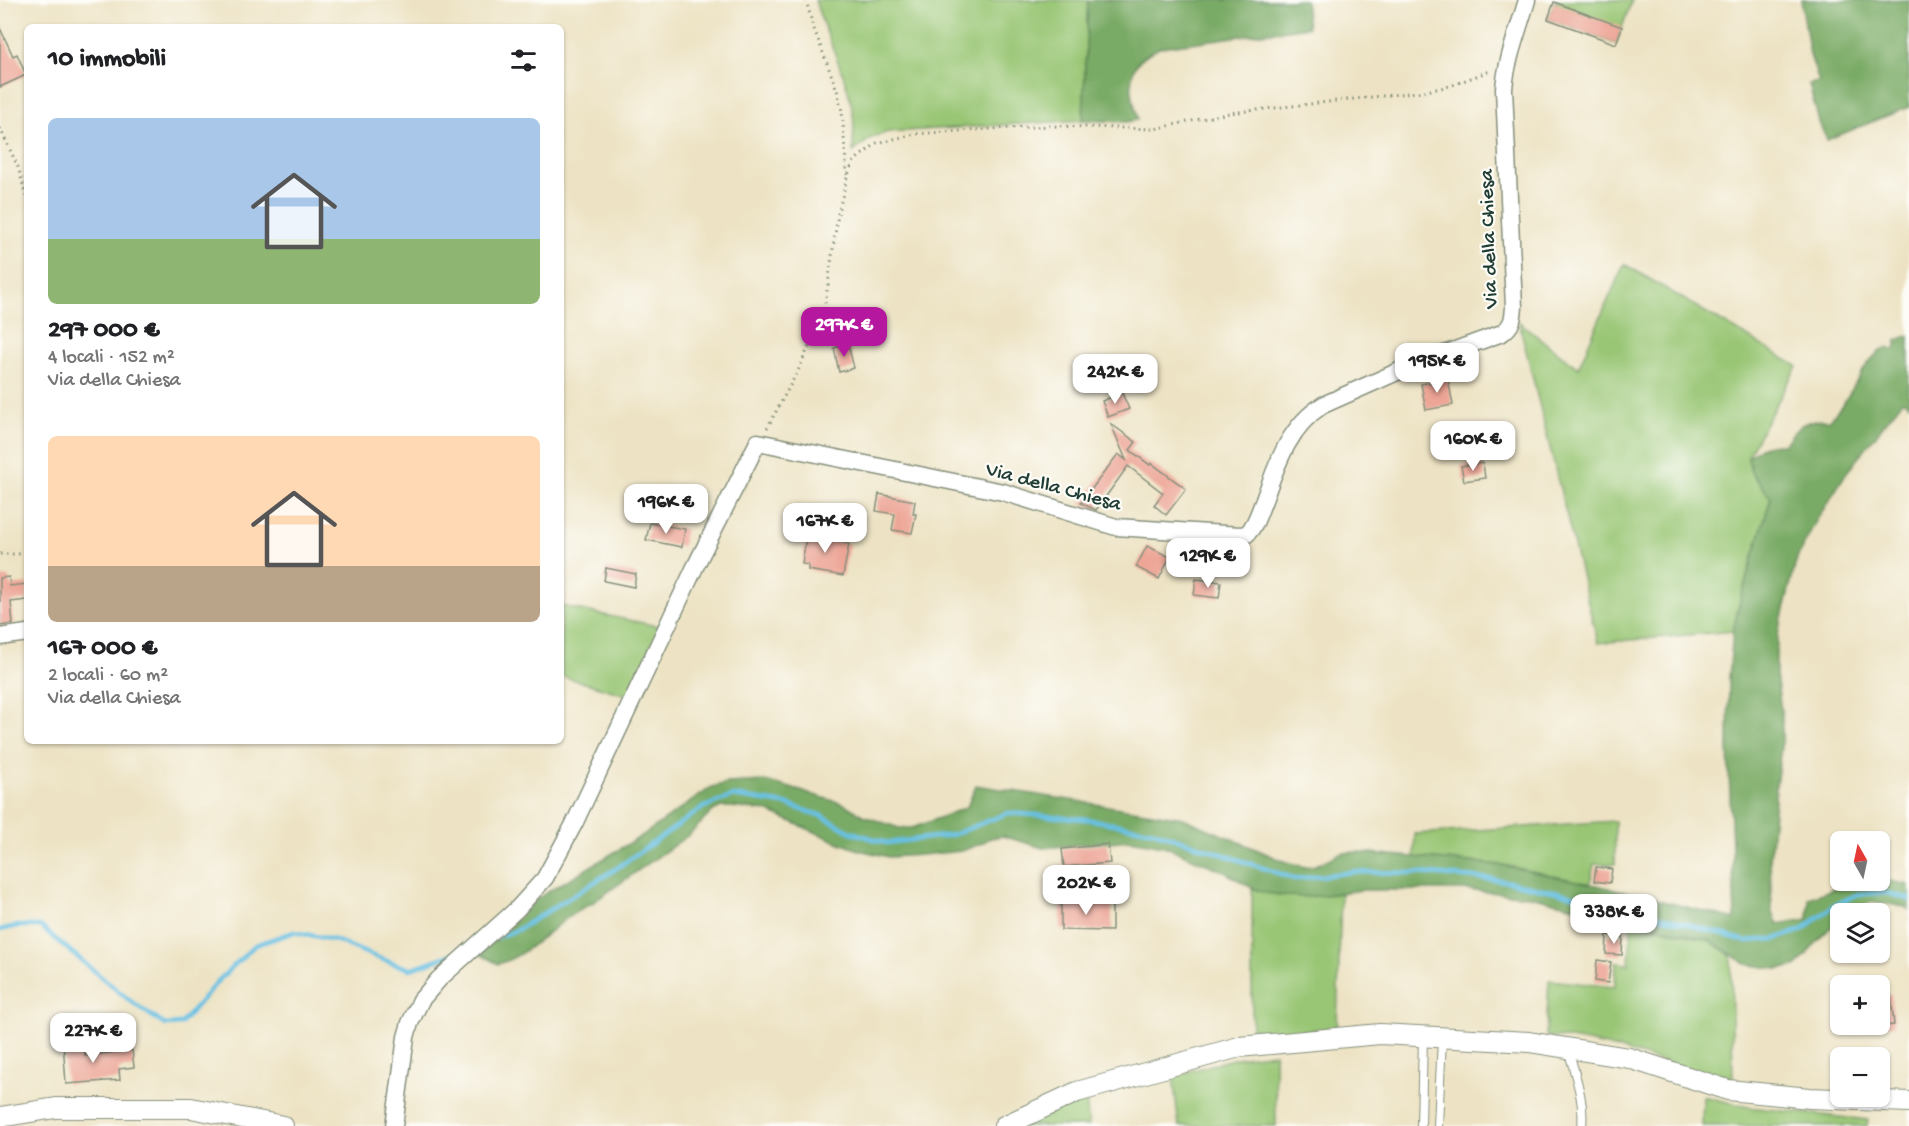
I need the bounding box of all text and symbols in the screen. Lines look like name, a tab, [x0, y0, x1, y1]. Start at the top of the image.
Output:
icon: filters	[507, 44, 540, 77]
text: 10 immobili	[48, 45, 166, 76]
icon: home	[240, 157, 348, 265]
street label: Via della Chiesa	[1476, 167, 1505, 310]
pin: 297K €	[795, 307, 893, 358]
text: 297K €	[815, 315, 873, 338]
text: 297 000 €	[48, 316, 159, 347]
pin: 195K €	[1388, 343, 1486, 394]
text: 4 locali · 152 m²	[48, 347, 175, 370]
text: 195K €	[1409, 351, 1465, 374]
pin: 242K €	[1066, 354, 1164, 405]
text: 242K €	[1087, 362, 1143, 385]
text: Via della Chiesa	[48, 370, 181, 393]
pin: 160K €	[1424, 421, 1522, 472]
text: 160K €	[1444, 429, 1502, 452]
street label: Via della Chiesa	[982, 458, 1125, 519]
icon: home	[240, 475, 348, 583]
pin: 196K €	[617, 484, 715, 535]
text: 196K €	[638, 492, 694, 515]
pin: 167K €	[776, 503, 874, 554]
text: 167K €	[797, 511, 853, 534]
pin: 129K €	[1159, 538, 1257, 589]
text: 129K €	[1180, 546, 1236, 569]
text: 167 000 €	[48, 634, 157, 665]
text: 2 locali · 60 m²	[48, 665, 168, 688]
text: Via della Chiesa	[48, 688, 181, 711]
north arrow	[1830, 831, 1890, 891]
map controls	[1830, 831, 1890, 1107]
pin: 202K €	[1037, 865, 1135, 916]
text: 202K €	[1057, 873, 1115, 896]
pin: 338K €	[1565, 894, 1663, 945]
text: 338K €	[1584, 902, 1644, 925]
button: layers	[1830, 903, 1890, 963]
button: +	[1830, 975, 1890, 1035]
pin: 227K €	[44, 1013, 142, 1064]
text: 227K €	[64, 1021, 122, 1044]
button: −	[1830, 1047, 1890, 1107]

